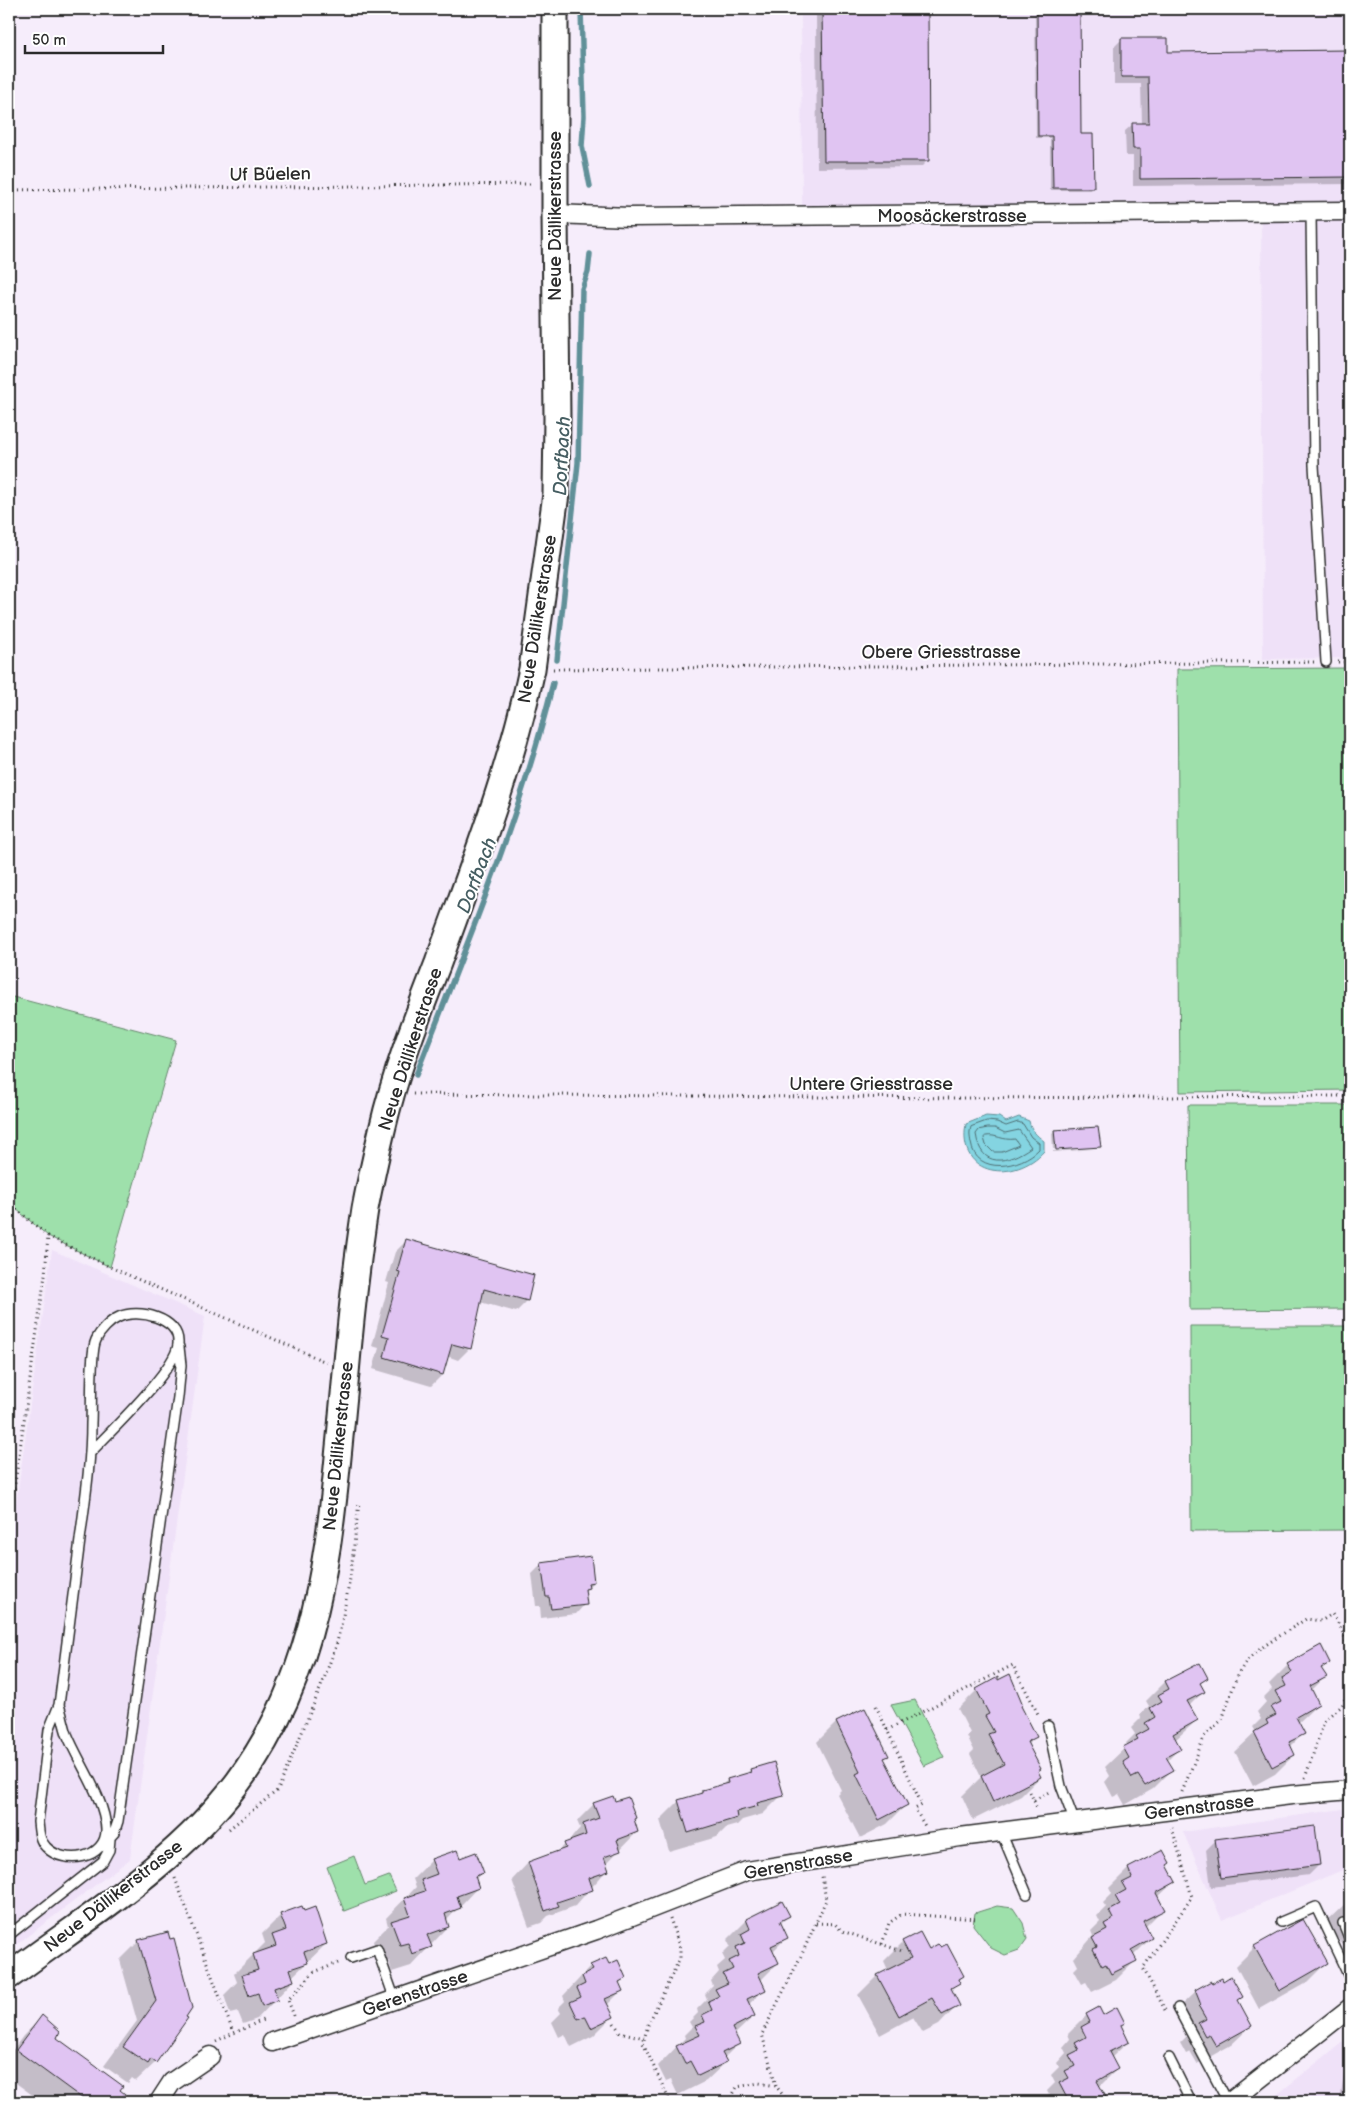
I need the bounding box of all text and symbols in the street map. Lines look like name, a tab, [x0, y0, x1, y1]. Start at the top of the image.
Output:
scale bar	[25, 22, 162, 54]
text: 50 m	[32, 31, 66, 50]
street label: Neue Dällikerstrasse	[545, 131, 566, 301]
street label: Uf Büelen	[229, 163, 311, 186]
street label: Moosäckerstrasse	[877, 206, 1027, 227]
water label: Dorfbach	[549, 416, 576, 496]
street label: Neue Dällikerstrasse	[514, 533, 561, 705]
street label: Obere Griesstrasse	[861, 642, 1021, 663]
water label: Dorfbach	[452, 834, 502, 917]
street label: Neue Dällikerstrasse	[374, 965, 447, 1133]
street label: Untere Griesstrasse	[789, 1074, 953, 1095]
street label: Neue Dällikerstrasse	[319, 1360, 358, 1532]
street label: Gerenstrasse	[1143, 1790, 1255, 1825]
street label: Neue Dällikerstrasse	[40, 1836, 187, 1957]
street label: Gerenstrasse	[742, 1845, 855, 1884]
street label: Gerenstrasse	[360, 1965, 471, 2021]

